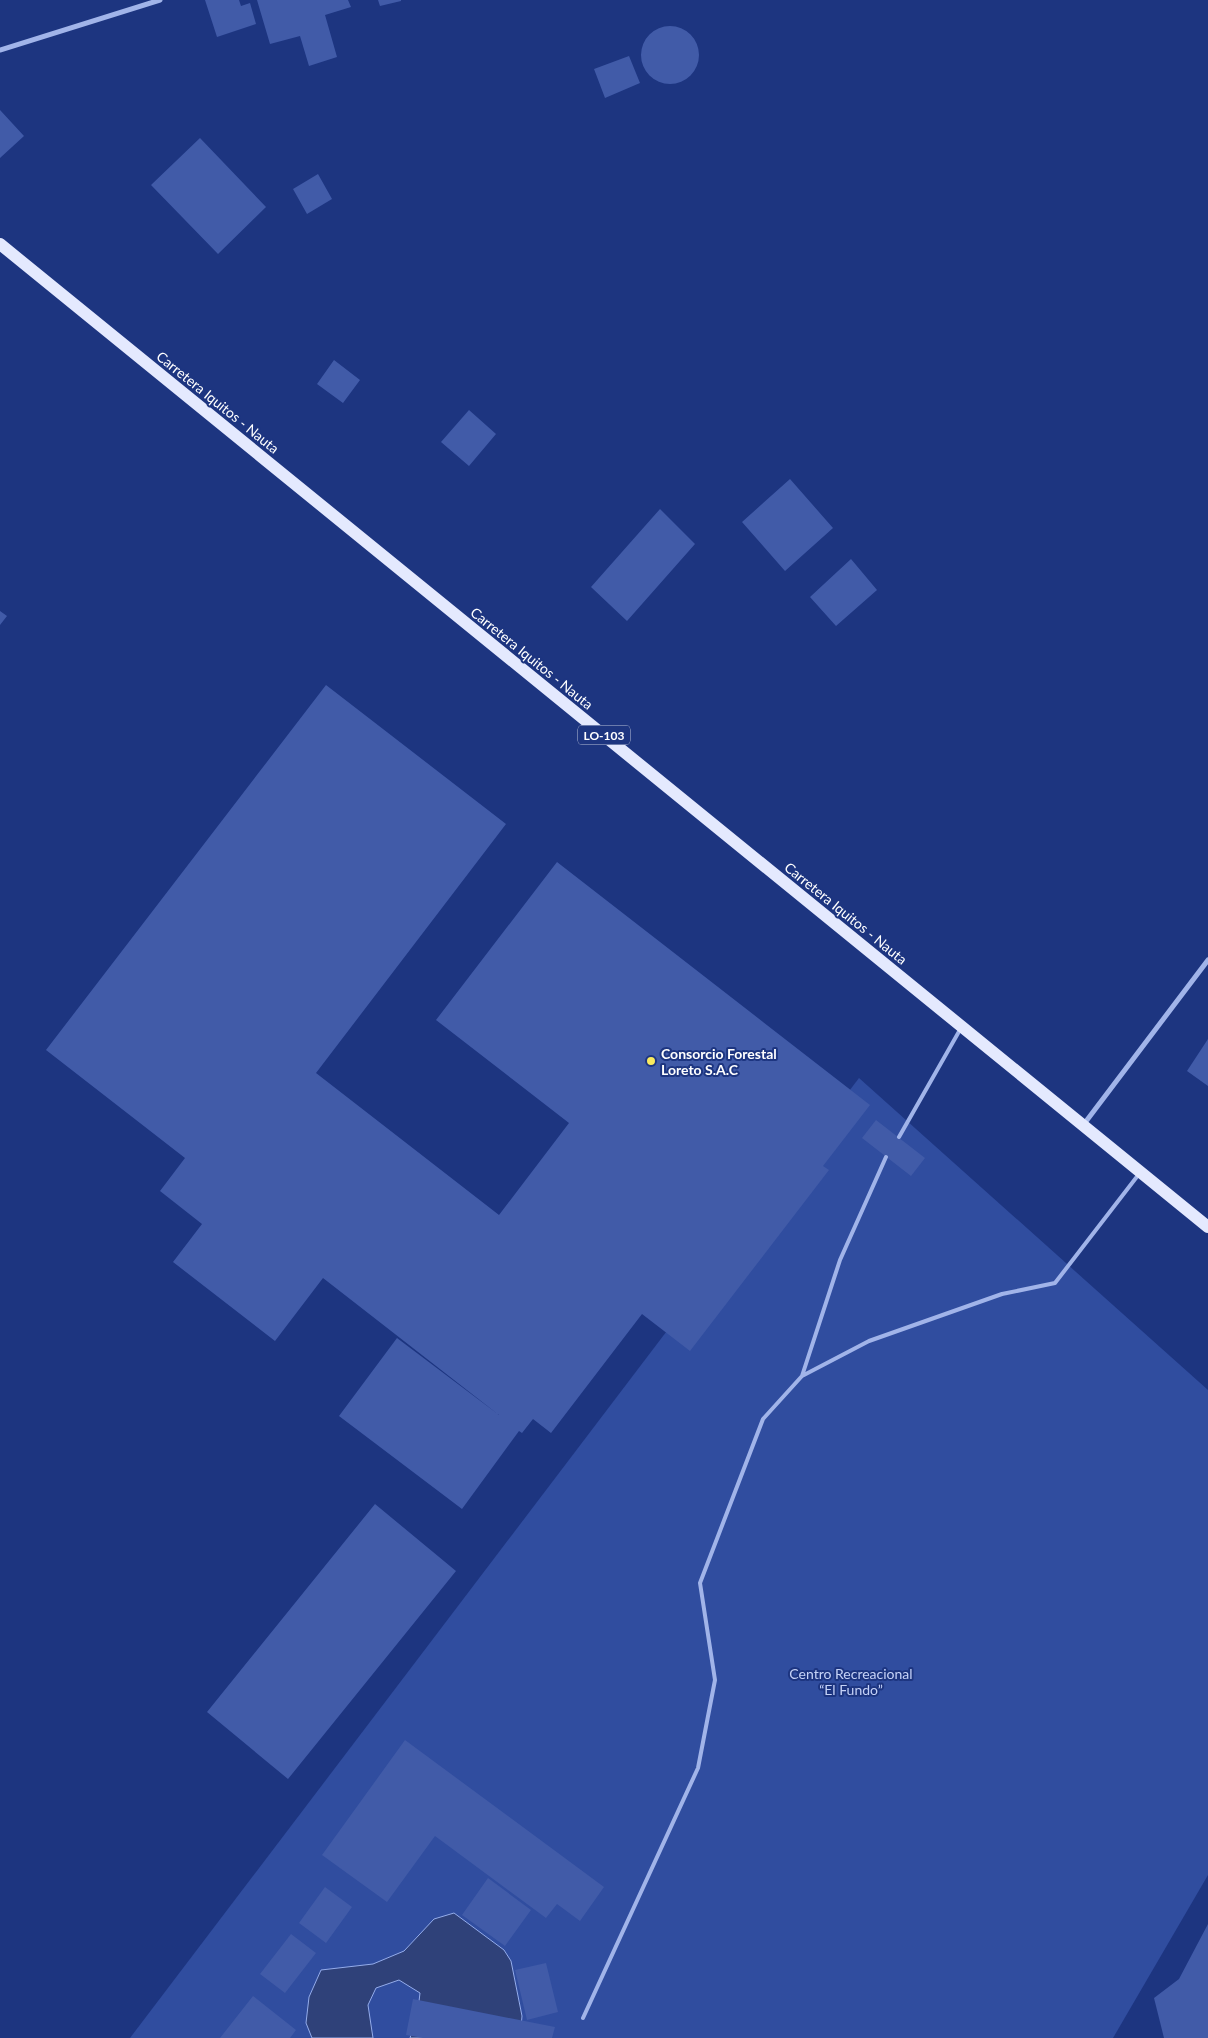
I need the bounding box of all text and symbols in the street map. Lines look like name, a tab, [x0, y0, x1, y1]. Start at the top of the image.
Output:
street label: Carretera Iquitos - Nauta	[153, 347, 283, 457]
street label: Carretera Iquitos - Nauta	[467, 603, 597, 713]
road number: LO-103	[578, 726, 630, 744]
street label: Carretera Iquitos - Nauta	[781, 858, 911, 968]
place label: Consorcio Forestal Loreto S.A.C	[661, 1045, 777, 1078]
marker: Consorcio Forestal Loreto S.A.C	[645, 1055, 657, 1067]
park label: Centro Recreacional “El Fundo”	[789, 1665, 913, 1698]

